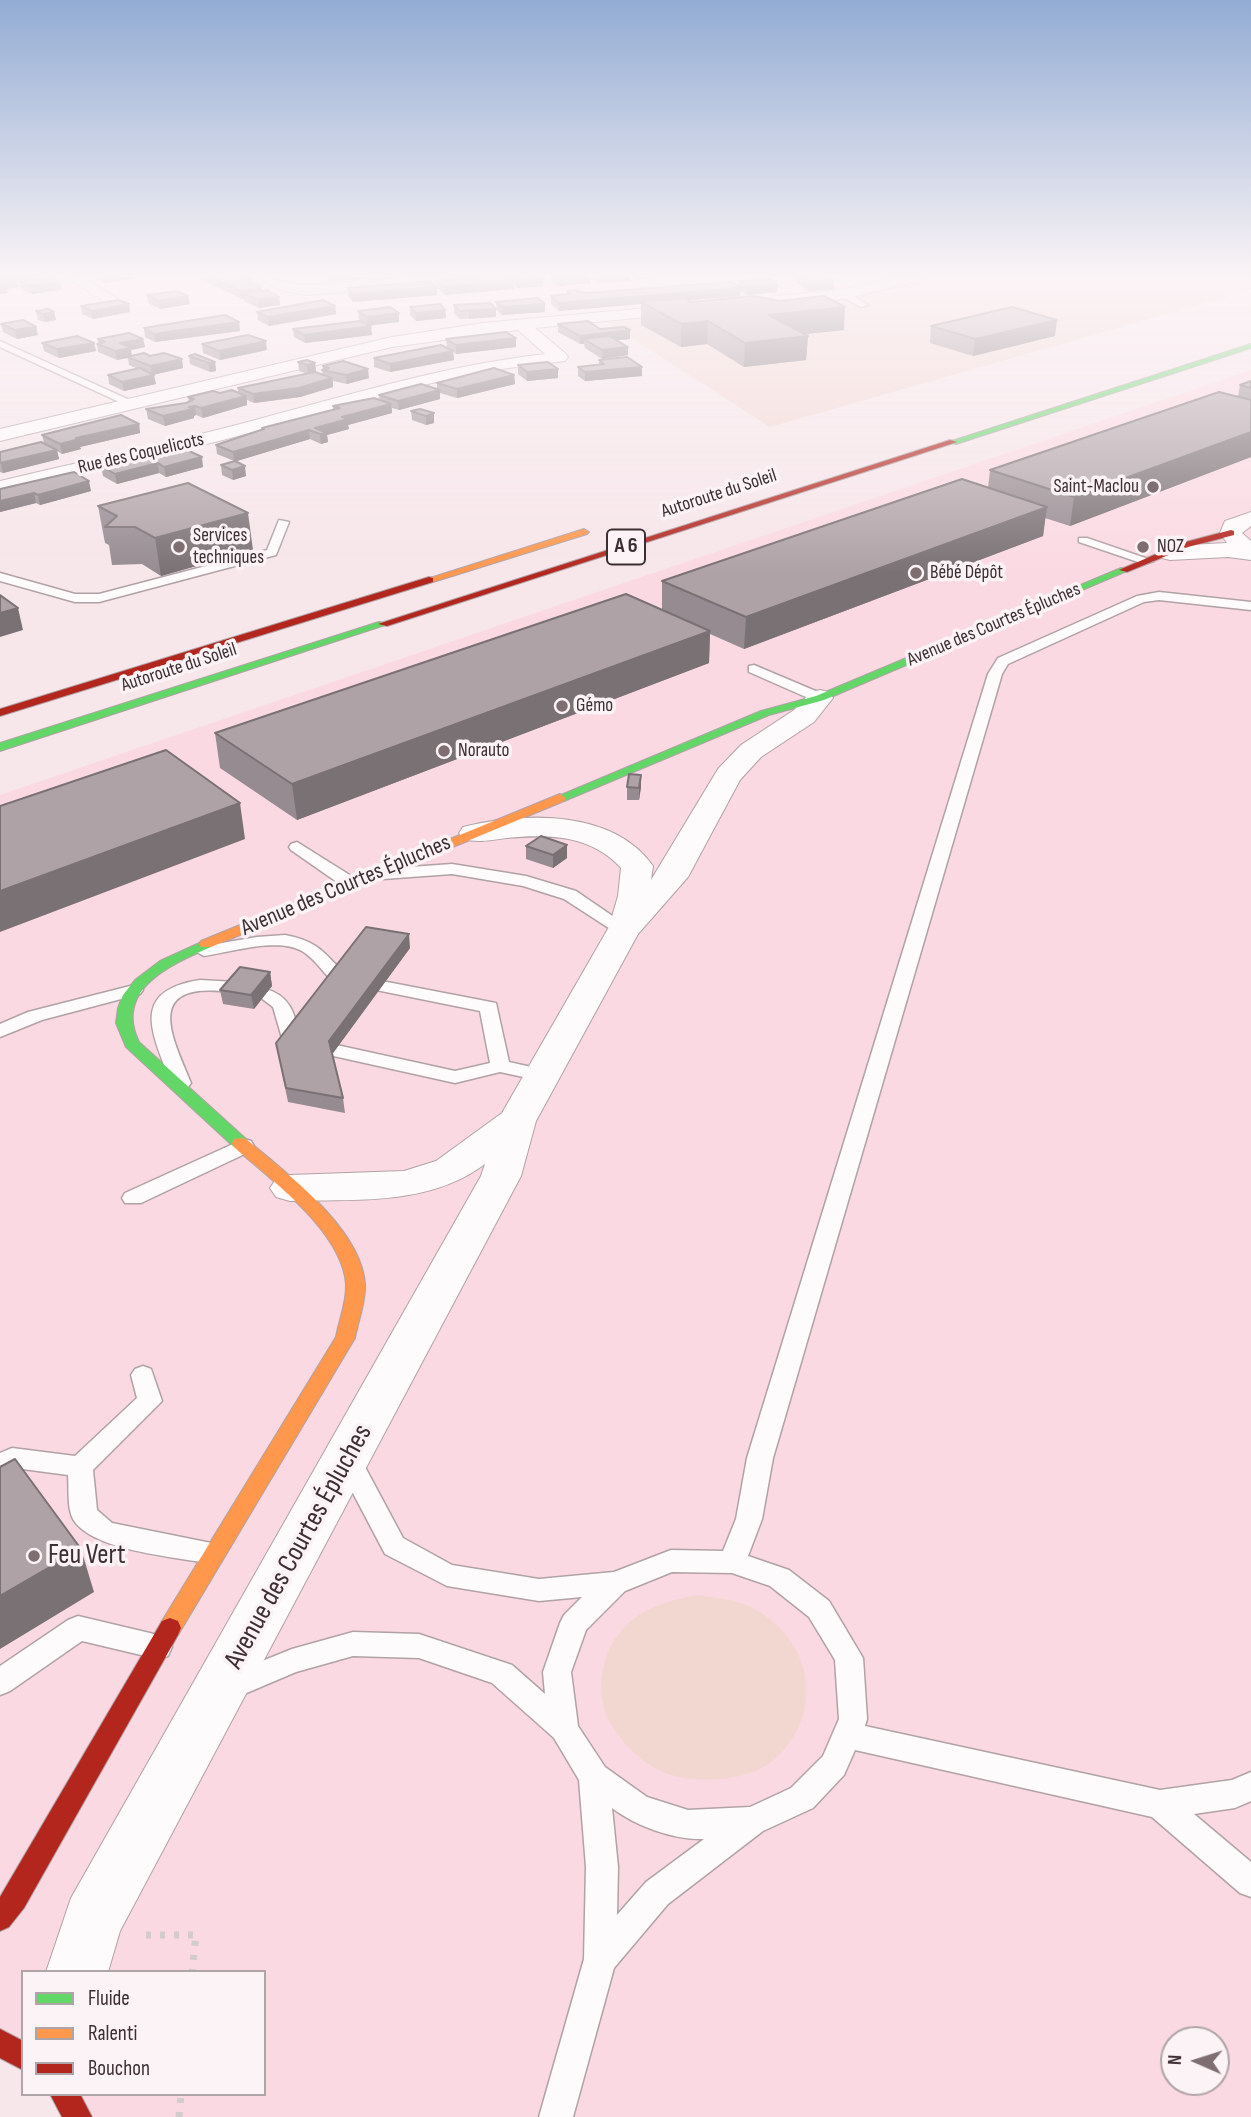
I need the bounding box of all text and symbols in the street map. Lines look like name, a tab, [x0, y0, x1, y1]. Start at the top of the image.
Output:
street label: Rue des Coquelicots	[76, 428, 206, 480]
street label: Autoroute du Soleil	[658, 465, 780, 523]
place label: Saint-Maclou	[1053, 476, 1139, 498]
marker: Saint-Maclou	[1145, 479, 1161, 495]
place label: Services techniques	[193, 525, 264, 569]
road number: A 6	[607, 530, 645, 564]
place label: NOZ	[1157, 536, 1184, 558]
marker: Services techniques	[171, 539, 187, 555]
marker: NOZ	[1135, 539, 1151, 555]
place label: Bébé Dépôt	[930, 562, 1003, 584]
marker: Bébé Dépôt	[908, 565, 924, 581]
street label: Avenue des Courtes Épluches	[904, 578, 1084, 672]
street label: Autoroute du Soleil	[118, 639, 240, 697]
place label: Gémo	[576, 695, 613, 717]
marker: Gémo	[554, 698, 570, 714]
place label: Norauto	[458, 740, 510, 762]
marker: Norauto	[436, 743, 452, 759]
street label: Avenue des Courtes Épluches	[237, 829, 455, 943]
street label: Avenue des Courtes Épluches	[218, 1419, 380, 1675]
place label: Feu Vert	[48, 1539, 126, 1573]
marker: Feu Vert	[26, 1548, 42, 1564]
legend	[21, 1970, 266, 2096]
text: Fluide	[88, 1986, 130, 2011]
text: Ralenti	[88, 2021, 137, 2046]
north arrow	[1160, 2026, 1230, 2096]
text: N	[1164, 2054, 1187, 2066]
text: Bouchon	[88, 2056, 150, 2081]

